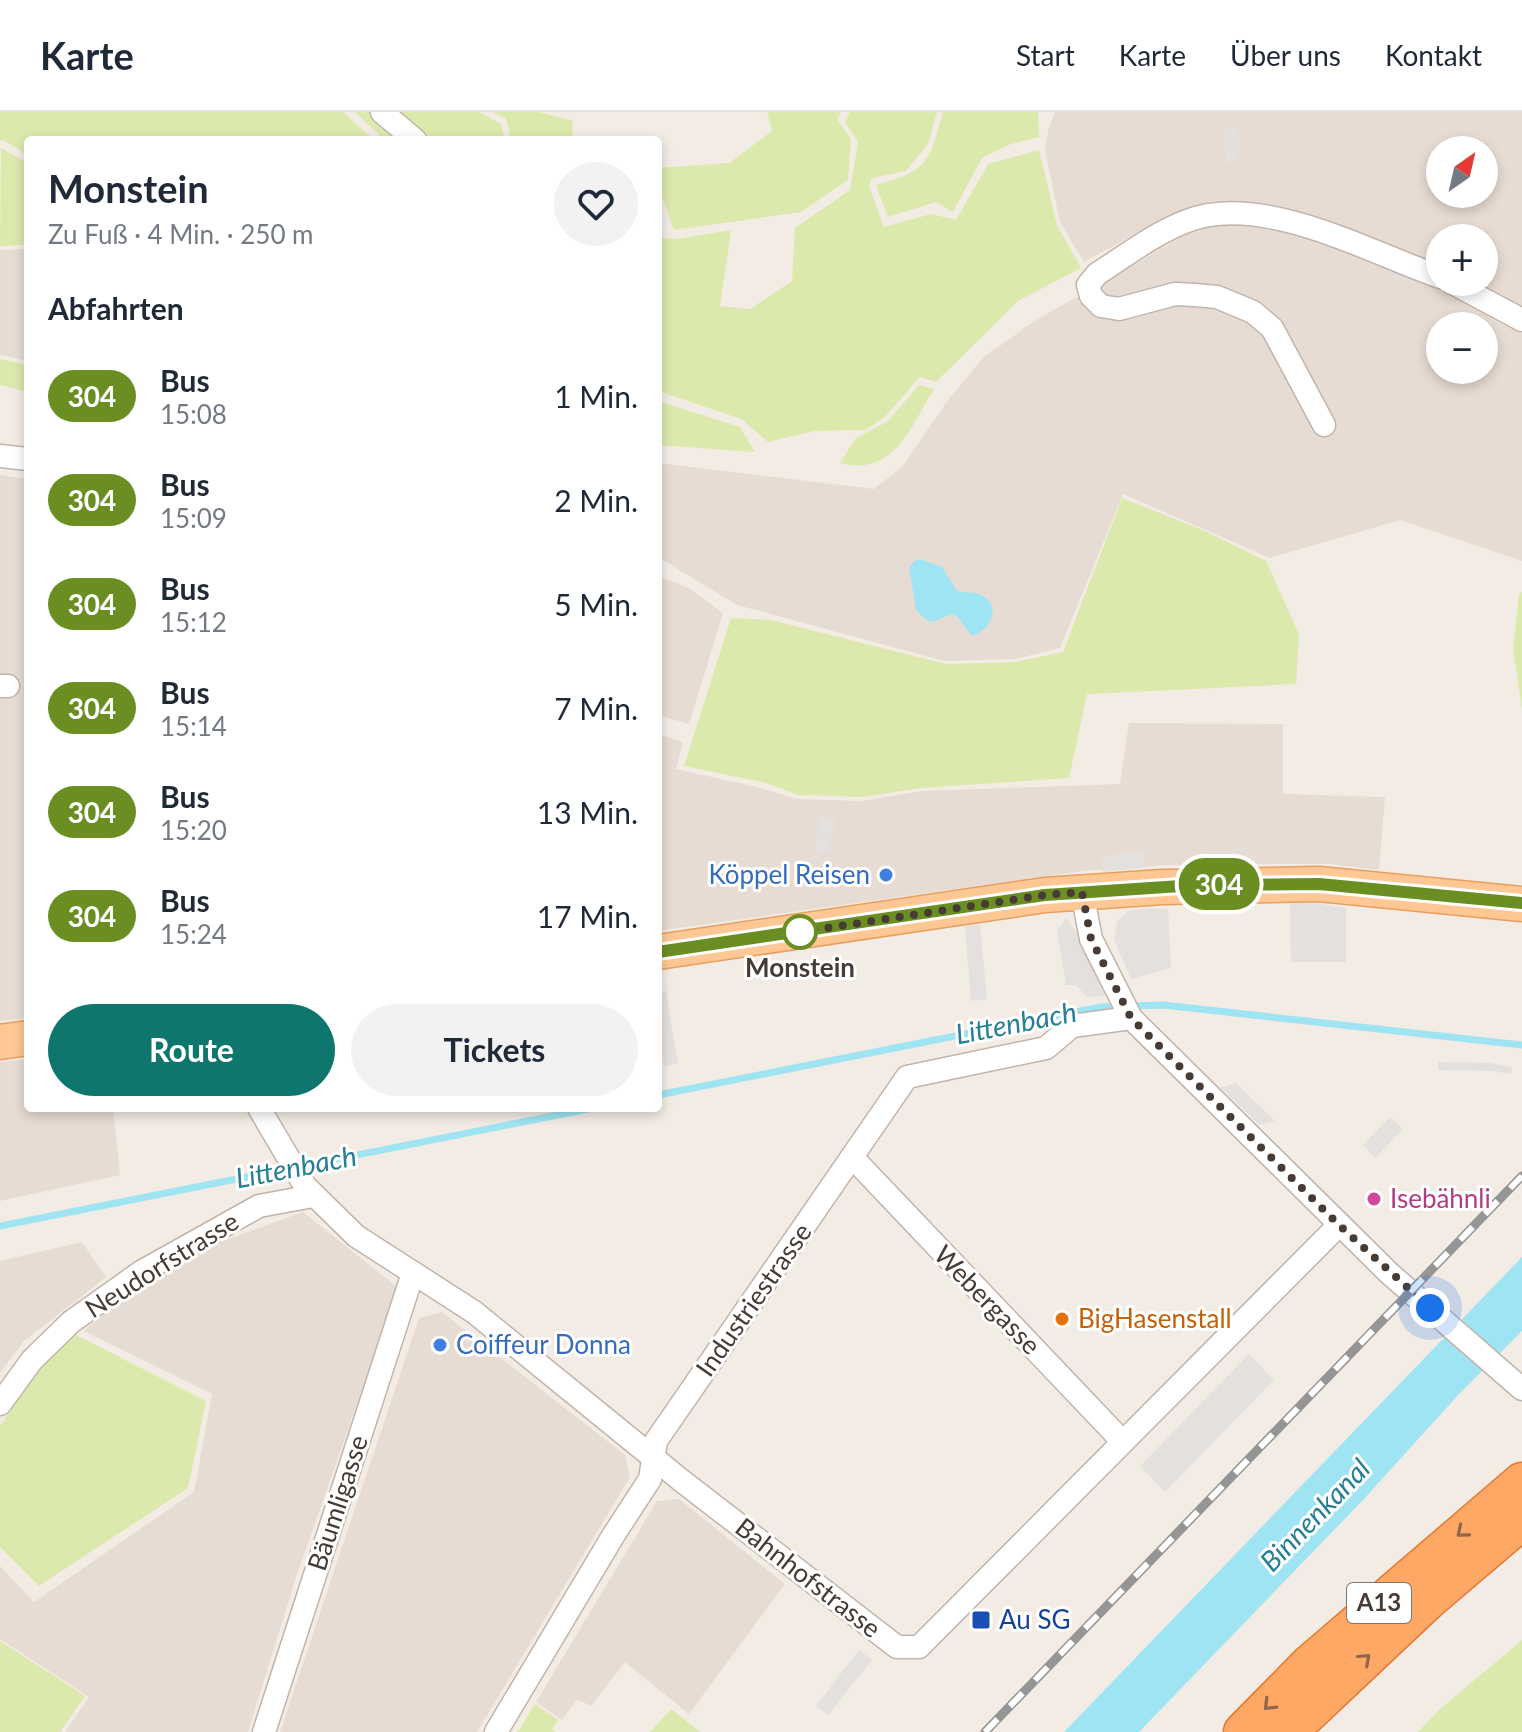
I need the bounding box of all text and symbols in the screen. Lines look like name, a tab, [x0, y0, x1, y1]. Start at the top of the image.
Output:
text: Karte	[40, 32, 134, 78]
text: Start	[1016, 38, 1075, 72]
text: Karte	[1119, 38, 1186, 72]
text: Über uns	[1230, 38, 1341, 72]
text: Kontakt	[1385, 38, 1482, 72]
north arrow	[1426, 136, 1498, 208]
map controls	[1426, 136, 1498, 384]
button: heart	[554, 162, 638, 246]
text: Monstein	[48, 165, 209, 211]
text: Zu Fuß · 4 Min. · 250 m	[48, 218, 314, 250]
button: +	[1426, 224, 1498, 296]
text: Abfahrten	[48, 290, 184, 326]
button: −	[1426, 312, 1498, 384]
text: Bus	[160, 362, 210, 398]
text: 1 Min.	[554, 378, 638, 414]
text: 304	[68, 379, 116, 413]
text: 15:08	[160, 398, 227, 430]
text: Bus	[160, 466, 210, 502]
text: 2 Min.	[554, 482, 638, 518]
text: 304	[68, 483, 116, 517]
text: 15:09	[160, 502, 227, 534]
text: Bus	[160, 570, 210, 606]
text: 5 Min.	[554, 586, 638, 622]
text: 304	[68, 587, 116, 621]
text: 15:12	[160, 606, 227, 638]
text: Bus	[160, 674, 210, 710]
text: 7 Min.	[554, 690, 638, 726]
text: 304	[68, 691, 116, 725]
text: 15:14	[160, 710, 227, 742]
text: Bus	[160, 778, 210, 814]
text: 13 Min.	[537, 794, 638, 830]
text: 304	[68, 795, 116, 829]
text: 15:20	[160, 814, 227, 846]
place label: Köppel Reisen	[708, 858, 870, 890]
line badge: 304	[1173, 858, 1265, 910]
marker: Köppel Reisen	[877, 866, 895, 884]
text: 304	[1195, 867, 1243, 901]
text: Bus	[160, 882, 210, 918]
text: 17 Min.	[537, 898, 638, 934]
text: 304	[68, 899, 116, 933]
marker: Monstein	[783, 915, 817, 949]
text: 15:24	[160, 918, 227, 950]
place label: Monstein	[745, 951, 855, 983]
water label: Littenbach	[952, 994, 1079, 1050]
button: Route	[48, 1004, 335, 1096]
button: Tickets	[351, 1004, 638, 1096]
water label: Littenbach	[232, 1138, 359, 1194]
place label: Isebähnli	[1390, 1182, 1491, 1214]
marker: Isebähnli	[1365, 1190, 1383, 1208]
street label: Neudorfstrasse	[79, 1204, 244, 1324]
street label: Industriestrasse	[689, 1217, 818, 1382]
street label: Webergasse	[928, 1238, 1048, 1361]
your location	[1410, 1288, 1450, 1328]
place label: BigHasenstall	[1078, 1302, 1232, 1334]
marker: BigHasenstall	[1053, 1310, 1071, 1328]
place label: Coiffeur Donna	[456, 1328, 631, 1360]
marker: Coiffeur Donna	[431, 1336, 449, 1354]
street label: Bäumligasse	[300, 1431, 374, 1574]
water label: Binnenkanal	[1252, 1451, 1376, 1578]
street label: Bahnhofstrasse	[730, 1511, 888, 1644]
one-way arrow	[1457, 1522, 1471, 1536]
road number: A13	[1347, 1583, 1411, 1623]
place label: Au SG	[999, 1603, 1071, 1635]
marker: Au SG	[970, 1609, 992, 1631]
one-way arrow	[1355, 1654, 1370, 1668]
one-way arrow	[1264, 1696, 1278, 1710]

